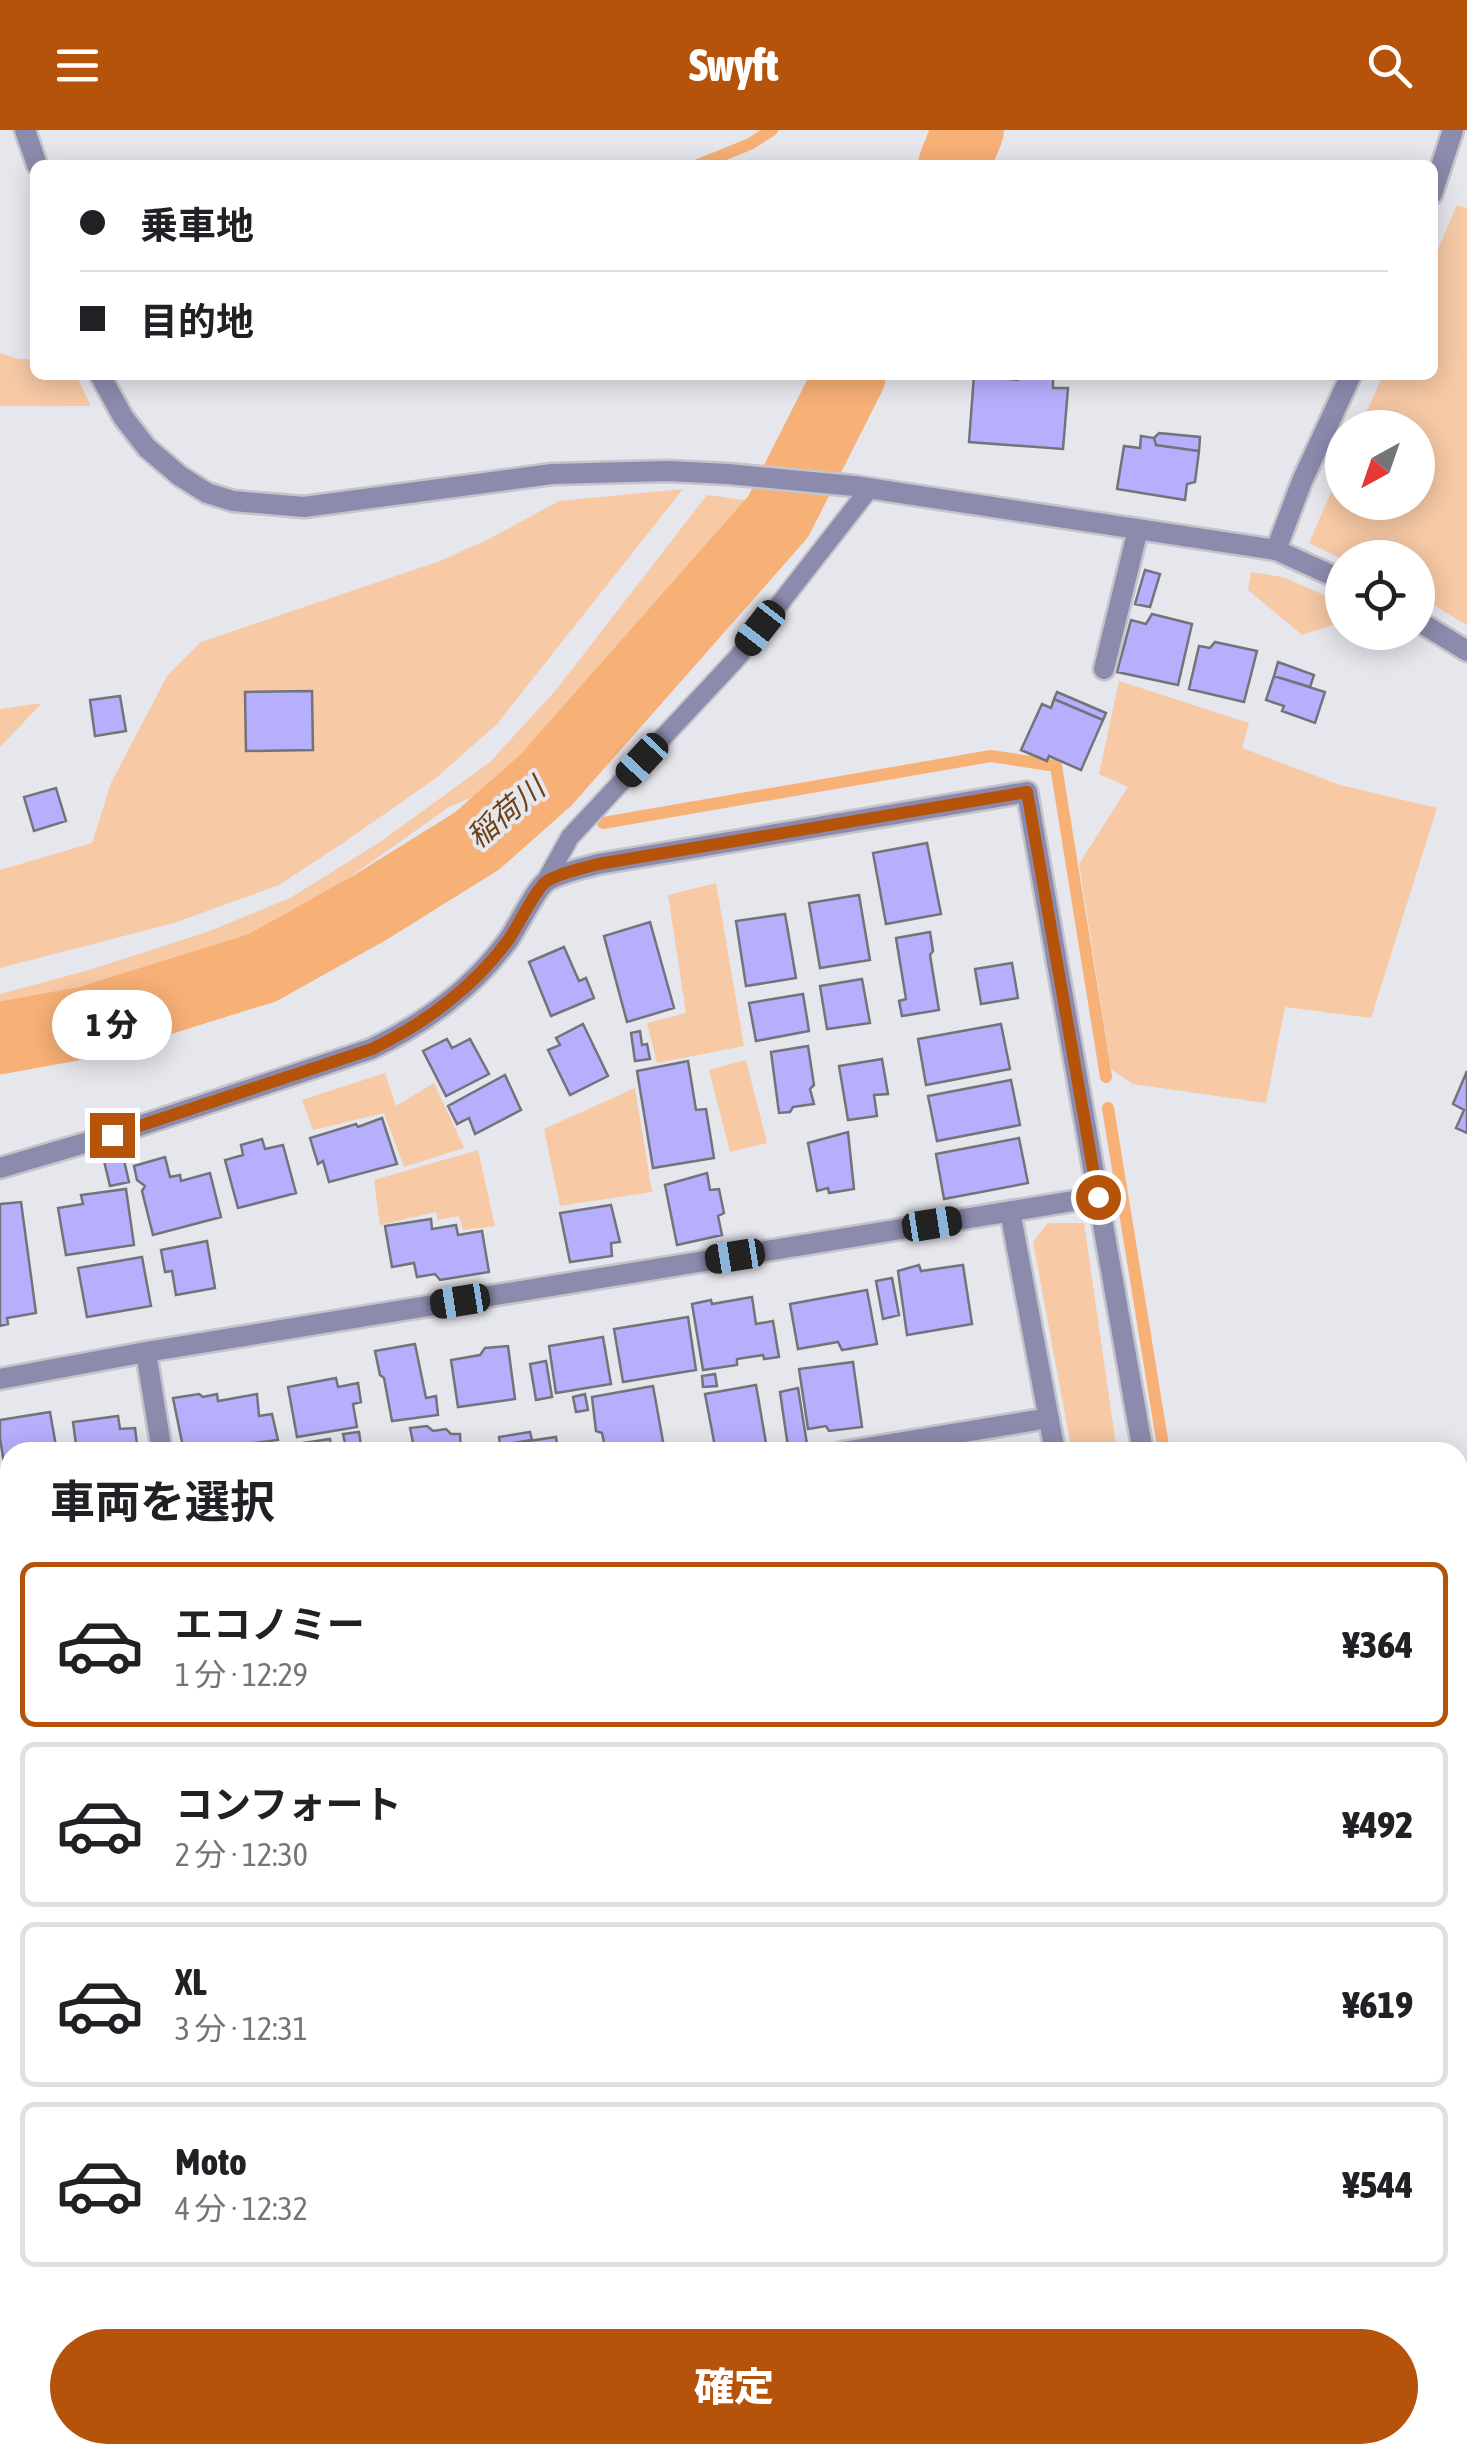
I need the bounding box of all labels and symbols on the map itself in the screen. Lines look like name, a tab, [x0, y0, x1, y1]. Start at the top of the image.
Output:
north arrow	[1325, 410, 1435, 520]
car	[730, 595, 790, 661]
car	[611, 728, 673, 792]
water label: 稲荷川	[460, 768, 553, 854]
callout: 1 分	[52, 990, 172, 1060]
route end	[90, 1113, 135, 1158]
route start	[1076, 1175, 1121, 1220]
car	[900, 1204, 964, 1244]
car	[703, 1236, 767, 1276]
car	[428, 1281, 492, 1321]

